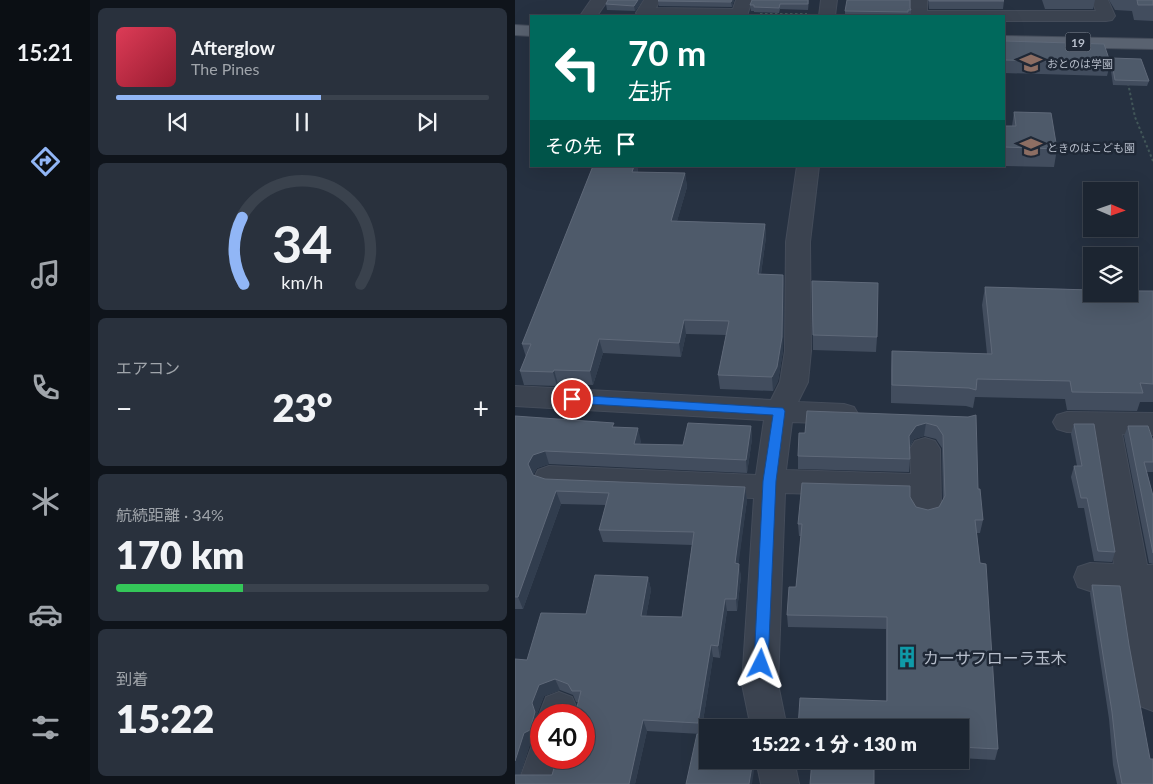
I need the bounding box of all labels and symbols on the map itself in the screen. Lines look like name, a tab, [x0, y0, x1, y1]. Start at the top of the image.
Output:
road number: 19	[1065, 32, 1091, 52]
school or university icon: おとのは学園	[1018, 50, 1044, 76]
place label: おとのは学園	[1047, 57, 1113, 70]
school or university icon: ときのはこども園	[1018, 134, 1044, 160]
place label: ときのはこども園	[1047, 141, 1135, 154]
north arrow	[1083, 182, 1137, 238]
pin	[551, 378, 593, 420]
position arrow	[734, 637, 786, 689]
building icon: カーサフローラ玉木	[894, 644, 920, 670]
place label: カーサフローラ玉木	[923, 648, 1067, 667]
speed limit sign: 40	[530, 704, 595, 769]

